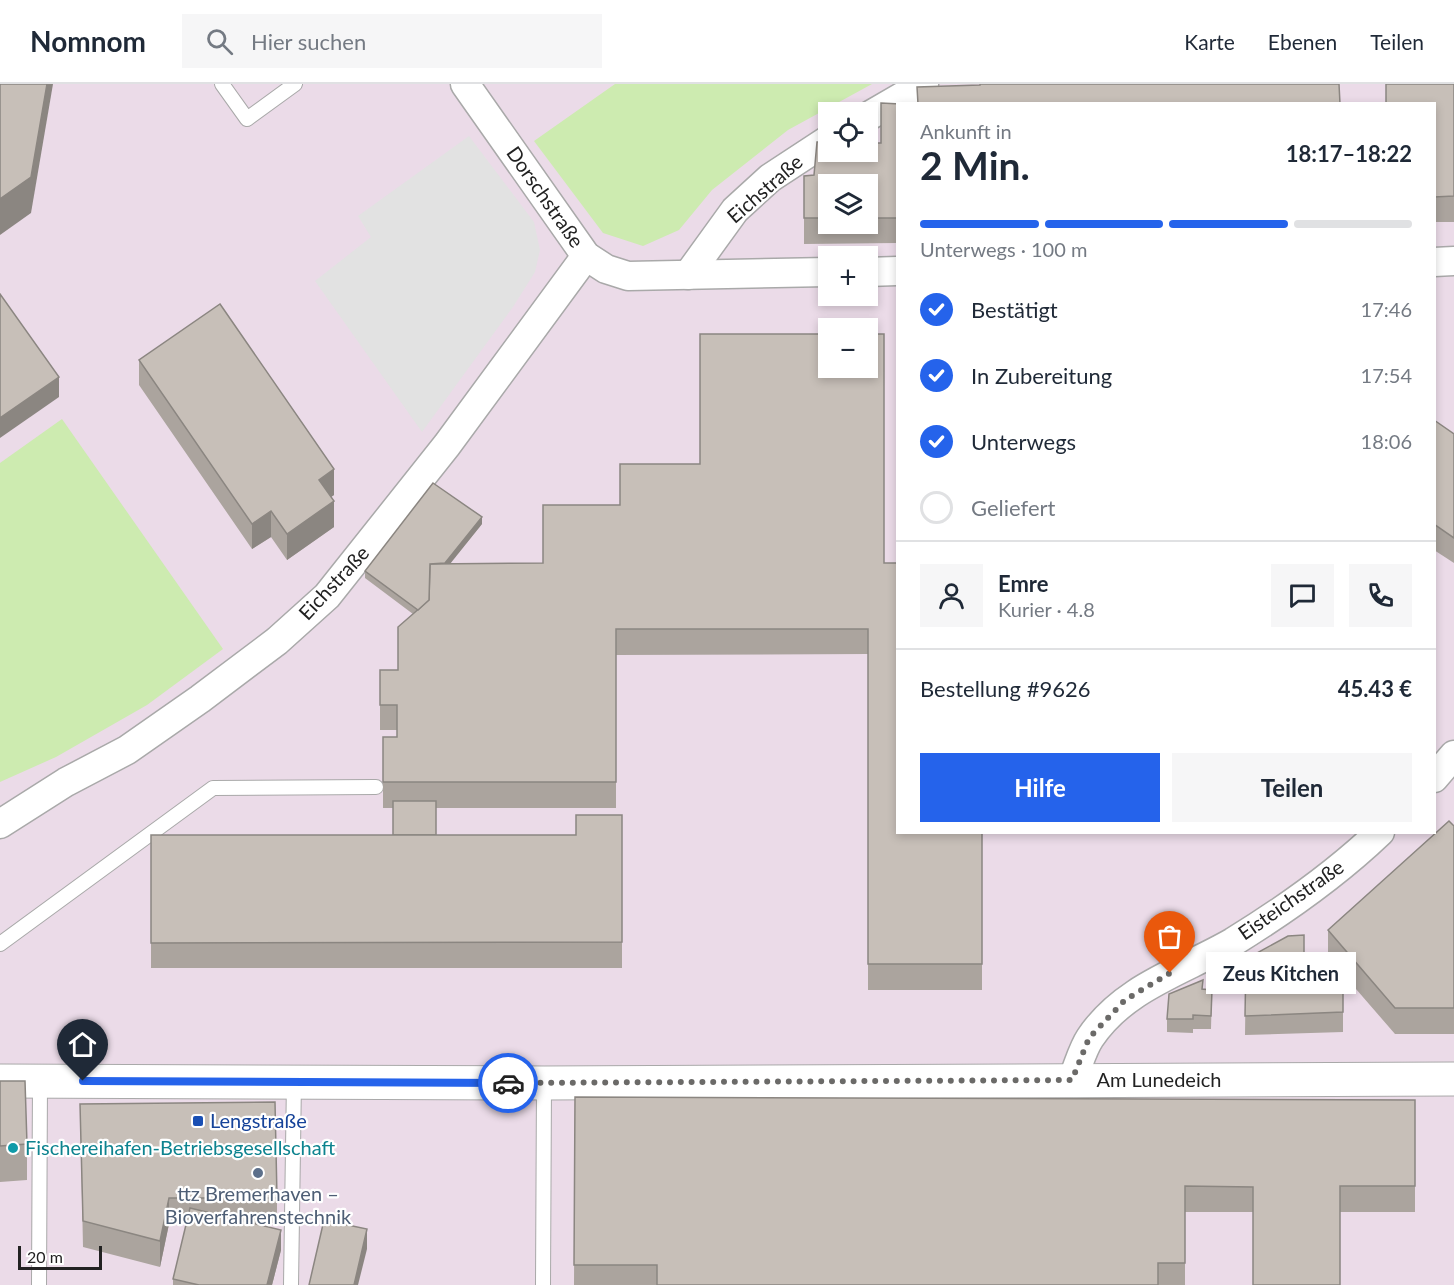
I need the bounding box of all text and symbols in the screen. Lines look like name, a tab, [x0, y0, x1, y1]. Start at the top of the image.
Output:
search box	[182, 14, 602, 68]
text: Nomnom	[30, 24, 146, 58]
icon: search	[203, 25, 236, 58]
text: Hier suchen	[251, 28, 366, 55]
text: Karte	[1184, 29, 1235, 54]
text: Ebenen	[1268, 29, 1337, 54]
text: Teilen	[1370, 29, 1424, 54]
map controls	[818, 102, 878, 378]
button: locate	[818, 102, 878, 162]
text: Ankunft in	[920, 119, 1012, 143]
text: 18:17–18:22	[1286, 140, 1412, 167]
street label: Dorschstraße	[502, 141, 590, 252]
text: 2 Min.	[920, 142, 1030, 188]
street label: Eichstraße	[722, 149, 807, 228]
button: layers	[818, 174, 878, 234]
text: Unterwegs · 100 m	[920, 237, 1087, 261]
button: +	[818, 246, 878, 306]
icon: check	[920, 293, 953, 326]
text: Bestätigt	[971, 296, 1058, 323]
text: 17:46	[1361, 297, 1412, 321]
button: −	[818, 318, 878, 378]
icon: check	[920, 359, 953, 392]
text: In Zubereitung	[971, 362, 1112, 389]
text: 17:54	[1361, 363, 1412, 387]
icon: check	[920, 425, 953, 458]
text: Unterwegs	[971, 428, 1076, 455]
text: 18:06	[1361, 429, 1412, 453]
text: Geliefert	[971, 494, 1055, 521]
street label: Eichstraße	[293, 540, 373, 624]
button: person	[920, 564, 983, 627]
button: chat	[1271, 564, 1334, 627]
button: phone	[1349, 564, 1412, 627]
text: Emre	[998, 570, 1048, 597]
text: Kurier · 4.8	[998, 597, 1095, 621]
text: Bestellung #9626	[920, 675, 1090, 702]
text: 45.43 €	[1338, 675, 1412, 702]
button: Hilfe	[920, 753, 1160, 822]
button: Teilen	[1172, 753, 1412, 822]
street label: Eisteichstraße	[1233, 854, 1348, 944]
pin	[1144, 911, 1195, 973]
icon: bag	[1153, 920, 1186, 953]
callout: Zeus Kitchen	[1206, 952, 1356, 994]
text: Zeus Kitchen	[1223, 961, 1339, 985]
pin	[57, 1019, 108, 1081]
icon: home	[66, 1028, 99, 1061]
courier	[478, 1053, 538, 1113]
icon: car	[492, 1067, 525, 1100]
street label: Am Lunedeich	[1097, 1067, 1221, 1091]
place label: Lengstraße	[210, 1108, 307, 1132]
marker: Lengstraße	[191, 1114, 205, 1128]
place label: Fischereihafen-Betriebsgesellschaft	[25, 1135, 336, 1159]
marker: Fischereihafen-Betriebsgesellschaft	[6, 1141, 20, 1155]
marker: ttz Bremerhaven – Bioverfahrenstechnik	[251, 1166, 265, 1180]
place label: ttz Bremerhaven – Bioverfahrenstechnik	[165, 1181, 352, 1228]
scale bar	[18, 1243, 102, 1270]
text: 20 m	[27, 1247, 63, 1266]

